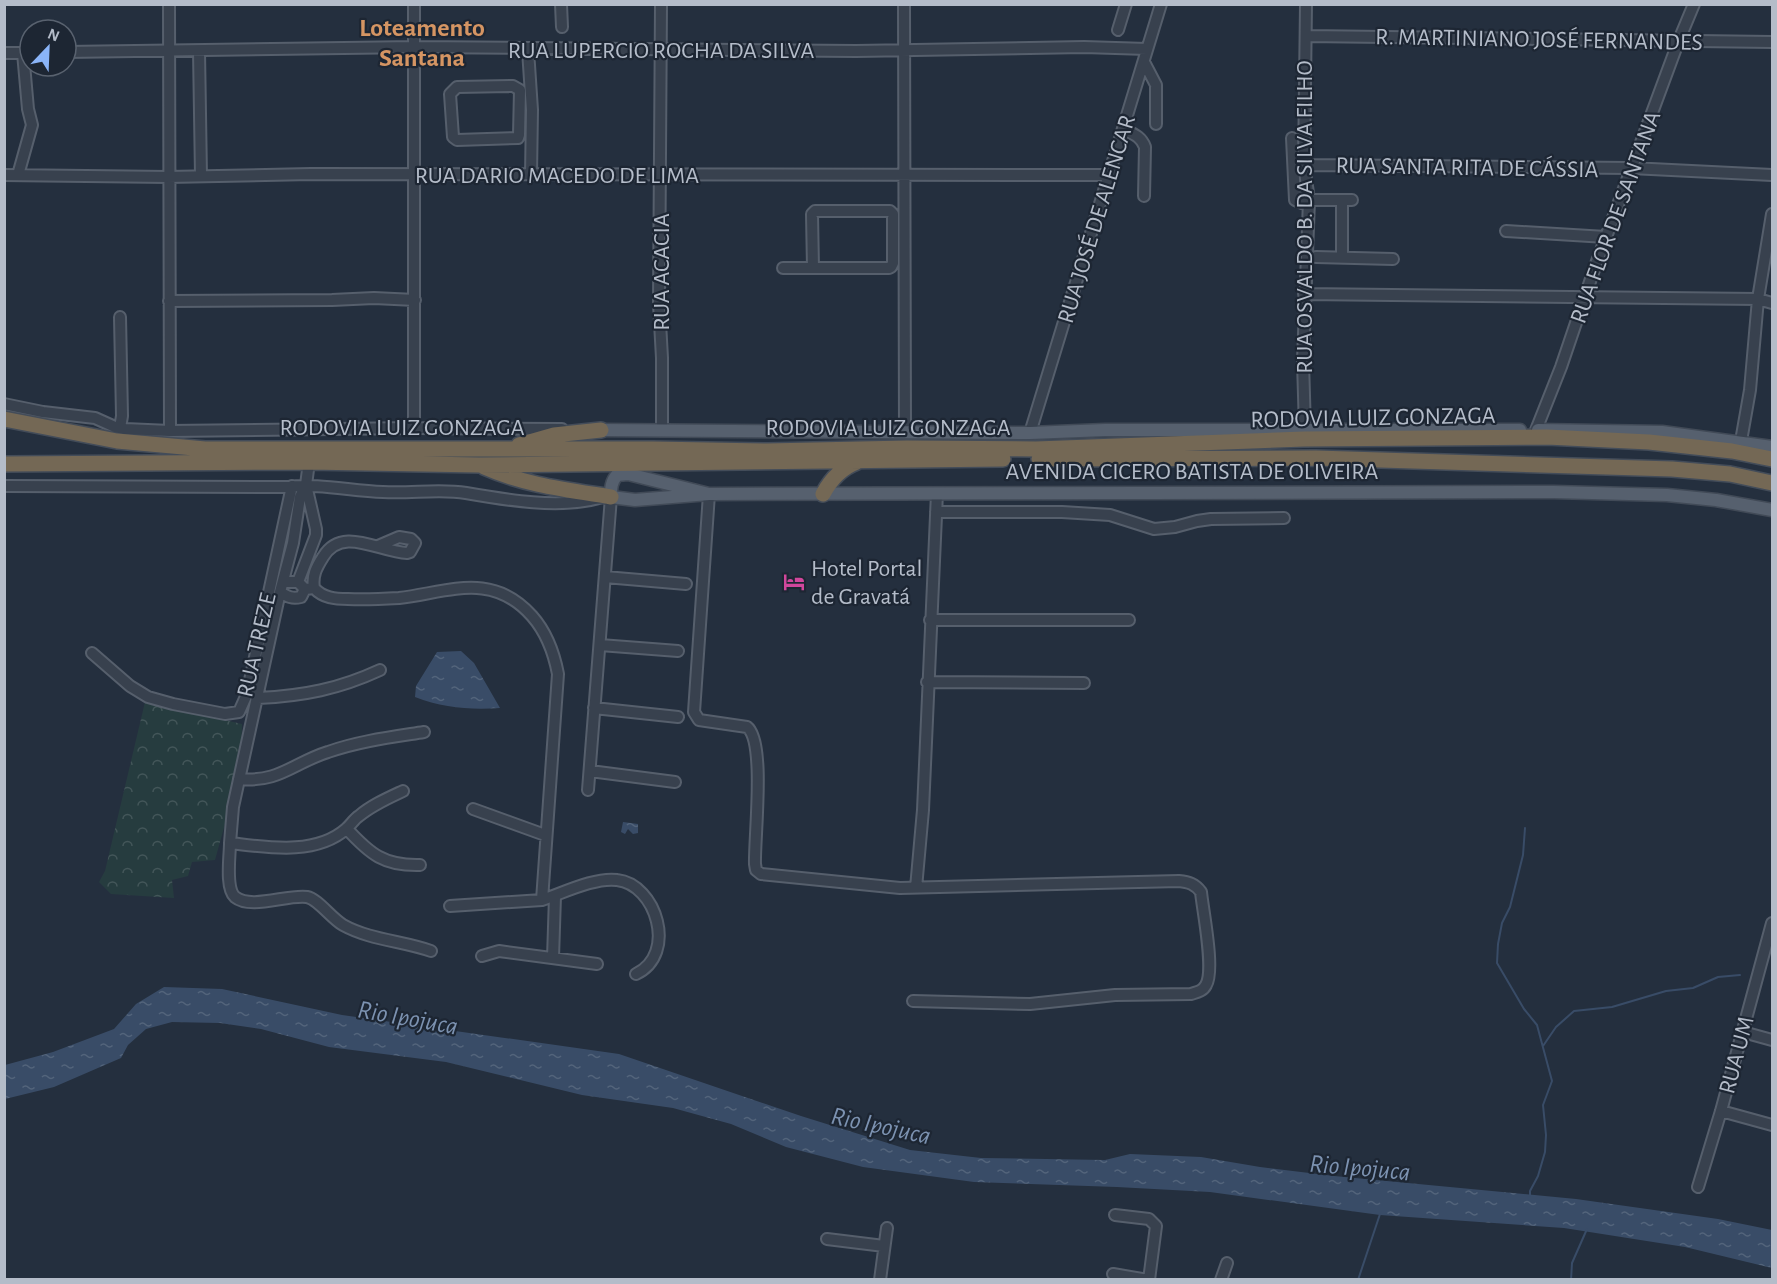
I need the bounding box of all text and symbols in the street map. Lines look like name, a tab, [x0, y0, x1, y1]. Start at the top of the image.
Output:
district label: Loteamento Santana	[359, 15, 485, 71]
north arrow	[18, 18, 78, 78]
street label: R. MARTINIANO JOSÉ FERNANDES	[1375, 23, 1703, 55]
text: N	[45, 26, 62, 45]
street label: RUA LUPERCIO ROCHA DA SILVA	[508, 39, 814, 63]
street label: RUA OSVALDO B. DA SILVA FILHO	[1293, 60, 1317, 374]
street label: RUA FLOR DE SANTANA	[1566, 108, 1666, 327]
street label: RUA JOSÉ DE ALENCAR	[1052, 112, 1140, 326]
street label: RUA SANTA RITA DE CÁSSIA	[1335, 152, 1599, 182]
street label: RUA DARIO MACEDO DE LIMA	[415, 164, 699, 188]
street label: RUA ACACIA	[650, 213, 674, 331]
street label: RODOVIA LUIZ GONZAGA	[1250, 404, 1496, 432]
street label: RODOVIA LUIZ GONZAGA	[279, 416, 525, 440]
street label: RODOVIA LUIZ GONZAGA	[765, 416, 1011, 440]
street label: AVENIDA CICERO BATISTA DE OLIVEIRA	[1006, 460, 1379, 484]
place label: Hotel Portal de Gravatá	[811, 557, 922, 609]
hotel icon: Hotel Portal de Gravatá	[782, 570, 806, 594]
street label: RUA TREZE	[233, 590, 281, 700]
water label: Rio Ipojuca	[356, 996, 460, 1040]
street label: RUA UM	[1715, 1014, 1759, 1097]
water label: Rio Ipojuca	[829, 1103, 933, 1149]
water label: Rio Ipojuca	[1308, 1151, 1411, 1185]

